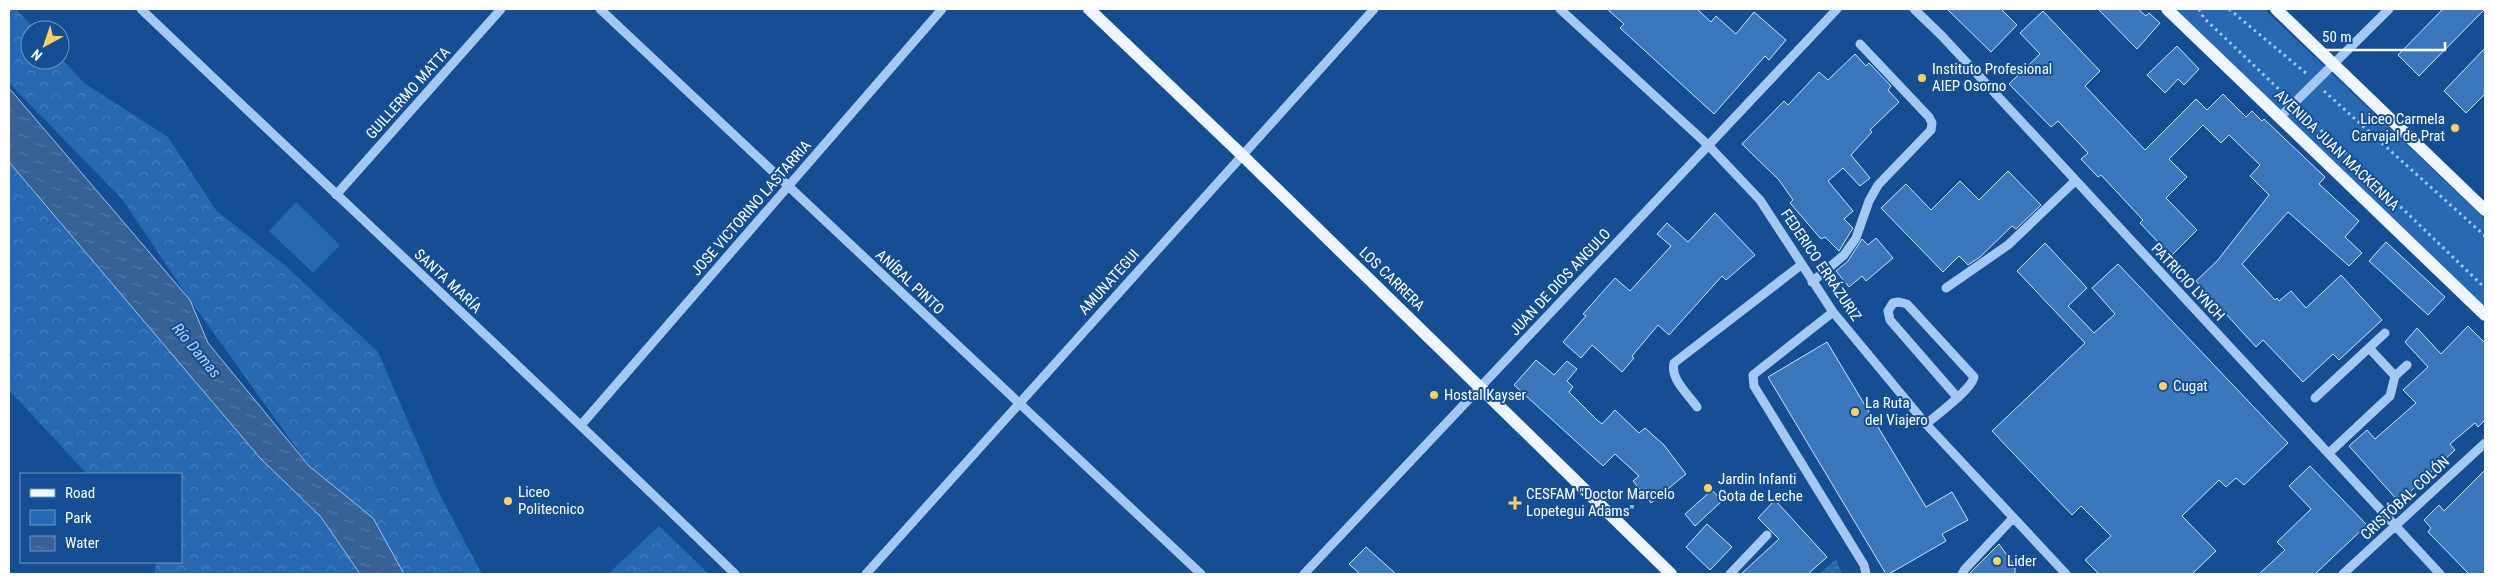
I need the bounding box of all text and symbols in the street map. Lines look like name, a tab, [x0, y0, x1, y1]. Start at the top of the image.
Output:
north arrow	[20, 20, 70, 70]
scale bar	[2314, 20, 2445, 52]
text: 50 m	[2322, 28, 2352, 46]
street label: GUILLERMO MATTA	[362, 43, 454, 143]
text: N	[28, 46, 45, 64]
place label: Instituto Profesional AIEP Osorno	[1932, 60, 2052, 95]
marker: Instituto Profesional AIEP Osorno	[1916, 72, 1928, 84]
street label: AVENIDA JUAN MACKENNA	[2271, 86, 2403, 214]
place label: Liceo Carmela Carvajal de Prat	[2352, 110, 2445, 145]
marker: Liceo Carmela Carvajal de Prat	[2449, 122, 2461, 134]
street label: JOSE VICTORINO LASTARRIA	[687, 136, 815, 279]
street label: FEDERICO ERRÁZURIZ	[1777, 206, 1865, 325]
street label: JUAN DE DIOS ANGULO	[1506, 225, 1614, 339]
street label: PATRICIO LYNCH	[2147, 239, 2229, 325]
street label: LOS CARRERA	[1356, 243, 1429, 315]
street label: SANTA MARÍA	[411, 245, 486, 317]
street label: ANÍBAL PINTO	[872, 246, 948, 318]
street label: AMUNATEGUI	[1075, 246, 1143, 318]
water label: Río Damas	[168, 319, 225, 382]
place label: Cugat	[2173, 377, 2208, 395]
marker: Cugat	[2157, 380, 2169, 392]
place label: Hostal Kayser	[1444, 386, 1527, 404]
marker: Hostal Kayser	[1428, 389, 1440, 401]
place label: La Ruta del Viajero	[1865, 394, 1928, 429]
marker: La Ruta del Viajero	[1849, 406, 1861, 418]
street label: CRISTÓBAL COLÓN	[2357, 452, 2453, 544]
place label: Jardin Infanti Gota de Leche	[1718, 470, 1803, 505]
legend	[20, 473, 182, 563]
marker: Jardin Infanti Gota de Leche	[1702, 482, 1714, 494]
place label: Liceo Politecnico	[518, 483, 584, 518]
text: Road	[65, 484, 95, 502]
place label: CESFAM "Doctor Marcelo Lopetegui Adams"	[1526, 485, 1675, 520]
marker: Liceo Politecnico	[502, 495, 514, 507]
marker: CESFAM "Doctor Marcelo Lopetegui Adams"	[1508, 496, 1522, 510]
text: Park	[65, 509, 92, 527]
text: Water	[65, 534, 100, 552]
place label: Lider	[2007, 552, 2037, 570]
marker: Lider	[1991, 555, 2003, 567]

